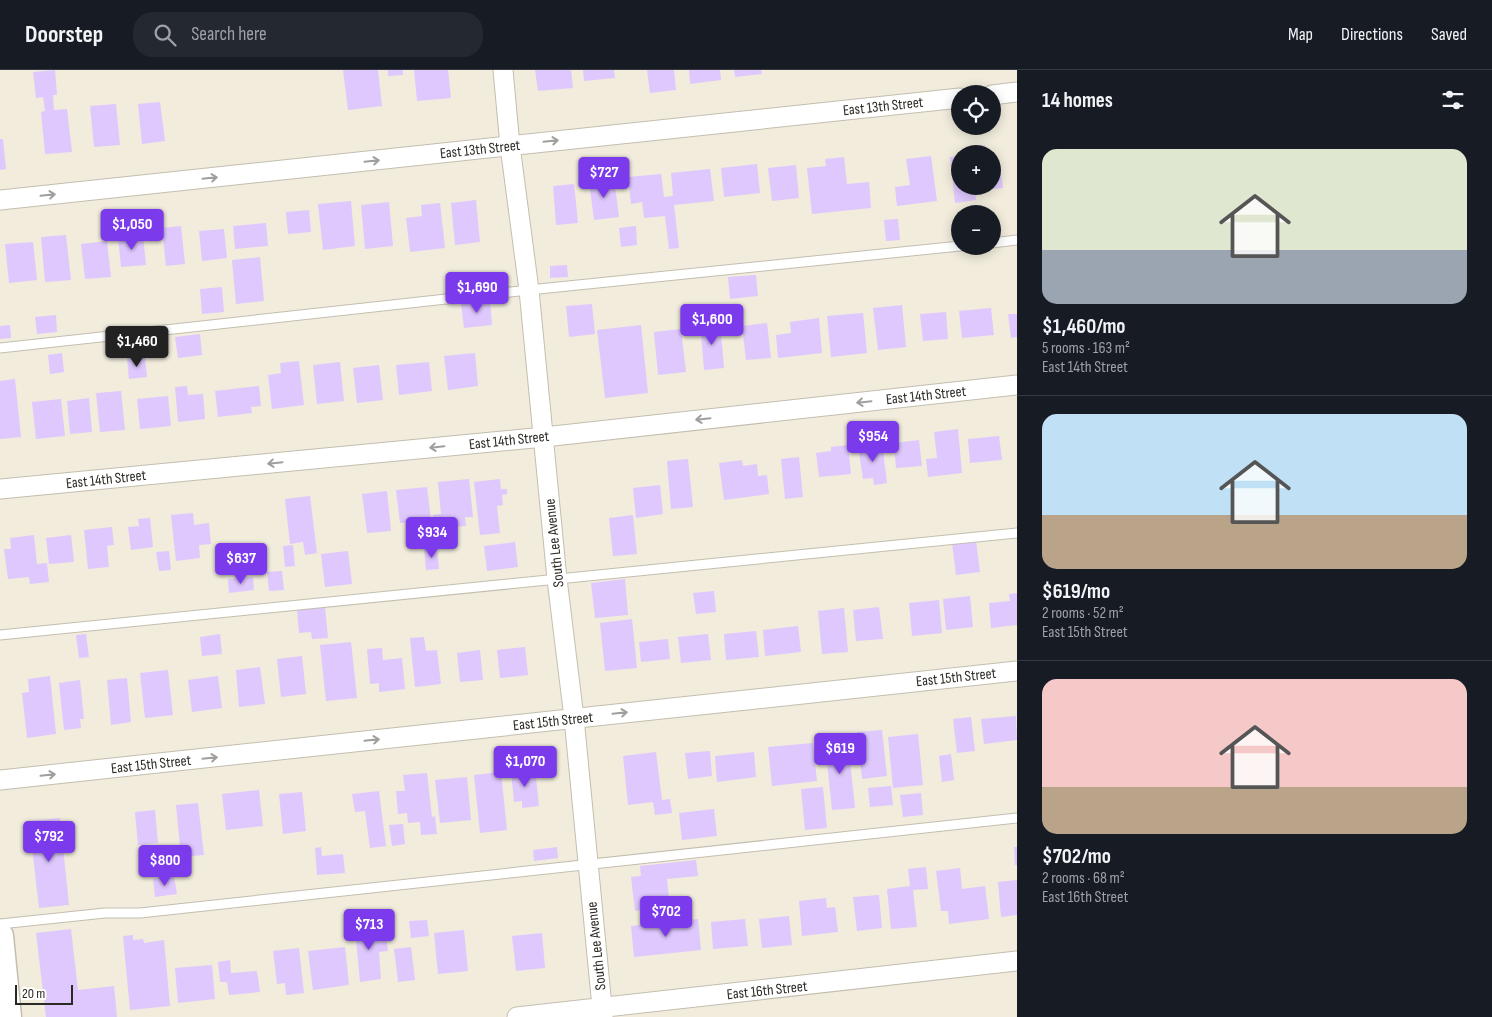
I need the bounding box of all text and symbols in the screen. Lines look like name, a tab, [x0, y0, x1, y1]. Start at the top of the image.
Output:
search box	[133, 12, 483, 57]
text: Doorstep	[25, 20, 103, 49]
icon: search	[151, 21, 179, 49]
text: Search here	[191, 23, 267, 46]
text: Map	[1288, 24, 1313, 45]
text: Directions	[1341, 24, 1403, 45]
text: Saved	[1431, 24, 1467, 45]
map controls	[951, 85, 1001, 255]
button: locate	[951, 85, 1001, 135]
icon: filters	[1439, 86, 1467, 114]
text: 14 homes	[1042, 88, 1113, 113]
street label: East 13th Street	[842, 93, 925, 120]
street label: East 13th Street	[439, 136, 522, 163]
one-way arrow	[542, 137, 558, 146]
button: +	[951, 145, 1001, 195]
one-way arrow	[363, 156, 379, 166]
pin: $727	[574, 156, 634, 199]
text: $727	[589, 163, 619, 182]
one-way arrow	[202, 173, 218, 183]
icon: home	[1210, 181, 1300, 271]
one-way arrow	[40, 190, 56, 200]
button: −	[951, 205, 1001, 255]
pin: $1,050	[91, 208, 173, 251]
text: $1,050	[112, 215, 152, 234]
pin: $1,690	[436, 272, 518, 314]
text: $1,690	[456, 278, 498, 297]
pin: $1,600	[671, 304, 753, 346]
text: $1,600	[691, 310, 733, 329]
text: $1,460/mo	[1042, 314, 1126, 339]
pin: $1,460	[96, 326, 178, 368]
text: $1,460	[116, 332, 158, 351]
text: 5 rooms · 163 m²	[1042, 339, 1130, 358]
text: East 14th Street	[1042, 358, 1128, 377]
street label: East 14th Street	[885, 382, 968, 409]
one-way arrow	[856, 397, 872, 407]
one-way arrow	[695, 414, 711, 424]
pin: $954	[843, 420, 903, 463]
street label: East 14th Street	[468, 427, 551, 454]
text: $954	[858, 427, 888, 446]
one-way arrow	[429, 442, 445, 452]
icon: home	[1210, 447, 1300, 537]
one-way arrow	[267, 458, 283, 467]
street label: East 14th Street	[65, 466, 148, 493]
street label: South Lee Avenue	[540, 498, 569, 588]
pin: $934	[402, 516, 462, 559]
text: $934	[417, 523, 447, 542]
pin: $637	[211, 542, 271, 585]
text: $637	[226, 549, 256, 568]
text: $619/mo	[1042, 579, 1110, 604]
text: 2 rooms · 52 m²	[1042, 604, 1124, 623]
text: East 15th Street	[1042, 623, 1128, 642]
street label: East 15th Street	[915, 664, 997, 691]
street label: East 15th Street	[512, 708, 594, 735]
one-way arrow	[612, 708, 628, 718]
icon: home	[1210, 712, 1300, 802]
pin: $619	[810, 732, 870, 775]
one-way arrow	[363, 735, 379, 745]
text: $619	[825, 739, 855, 758]
pin: $1,070	[484, 746, 566, 788]
street label: East 15th Street	[110, 751, 192, 778]
text: $1,070	[505, 752, 545, 771]
one-way arrow	[202, 753, 218, 763]
one-way arrow	[40, 770, 56, 780]
pin: $792	[19, 820, 79, 863]
text: $792	[34, 827, 64, 846]
pin: $800	[135, 844, 195, 887]
text: $702/mo	[1042, 844, 1111, 869]
text: $800	[150, 851, 180, 870]
text: 2 rooms · 68 m²	[1042, 869, 1125, 888]
text: East 16th Street	[1042, 888, 1128, 907]
pin: $702	[636, 896, 696, 938]
street label: South Lee Avenue	[582, 901, 611, 991]
text: $702	[651, 902, 681, 921]
pin: $713	[339, 908, 399, 951]
text: $713	[355, 915, 383, 934]
street label: East 16th Street	[726, 977, 809, 1004]
scale bar	[15, 982, 72, 1005]
text: 20 m	[22, 985, 45, 1002]

